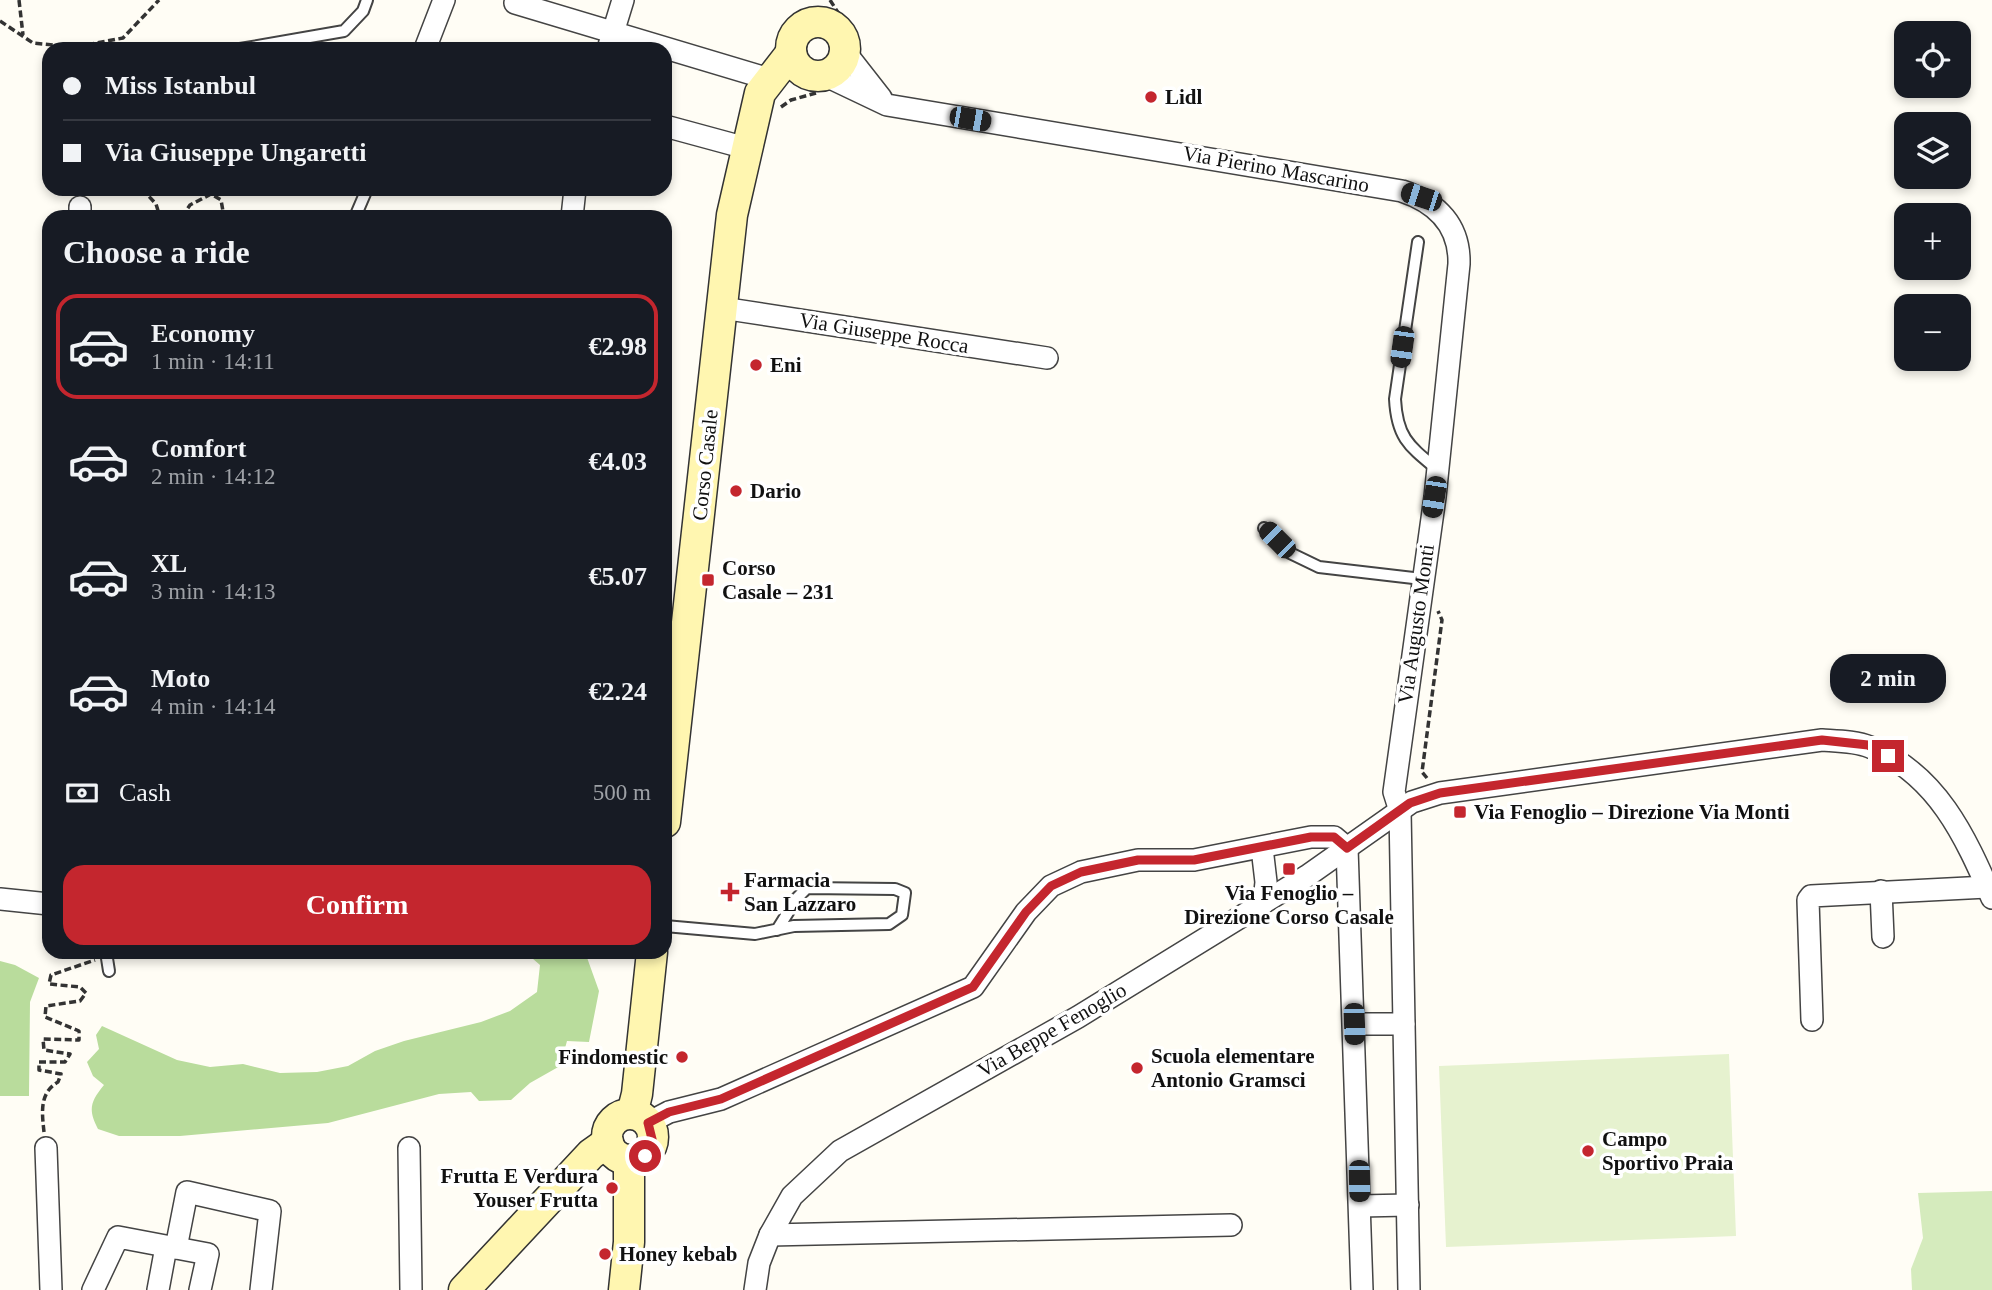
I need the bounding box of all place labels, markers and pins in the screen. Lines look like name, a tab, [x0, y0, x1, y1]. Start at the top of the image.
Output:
place label: Lidl	[1165, 85, 1203, 109]
marker: Lidl	[1143, 89, 1159, 105]
place label: Eni	[770, 353, 802, 377]
marker: Eni	[748, 357, 764, 373]
place label: Dario	[750, 479, 801, 503]
marker: Dario	[728, 483, 744, 499]
place label: Corso Casale – 231	[722, 556, 834, 604]
marker: Corso Casale – 231	[700, 572, 716, 588]
place label: Via Fenoglio – Direzione Via Monti	[1474, 800, 1790, 824]
marker: Via Fenoglio – Direzione Via Monti	[1452, 804, 1468, 820]
marker: Via Fenoglio – Direzione Corso Casale	[1281, 861, 1297, 877]
place label: Farmacia San Lazzaro	[744, 868, 856, 916]
place label: Via Fenoglio – Direzione Corso Casale	[1184, 881, 1394, 929]
marker: Farmacia San Lazzaro	[722, 884, 738, 900]
place label: Scuola elementare Antonio Gramsci	[1151, 1044, 1315, 1092]
place label: Findomestic	[558, 1045, 668, 1069]
marker: Findomestic	[674, 1049, 690, 1065]
marker: Scuola elementare Antonio Gramsci	[1129, 1060, 1145, 1076]
place label: Campo Sportivo Praia	[1602, 1127, 1734, 1175]
marker: Campo Sportivo Praia	[1580, 1143, 1596, 1159]
place label: Frutta E Verdura Youser Frutta	[441, 1164, 599, 1212]
marker: Frutta E Verdura Youser Frutta	[604, 1180, 620, 1196]
place label: Honey kebab	[619, 1242, 737, 1266]
marker: Honey kebab	[597, 1246, 613, 1262]

